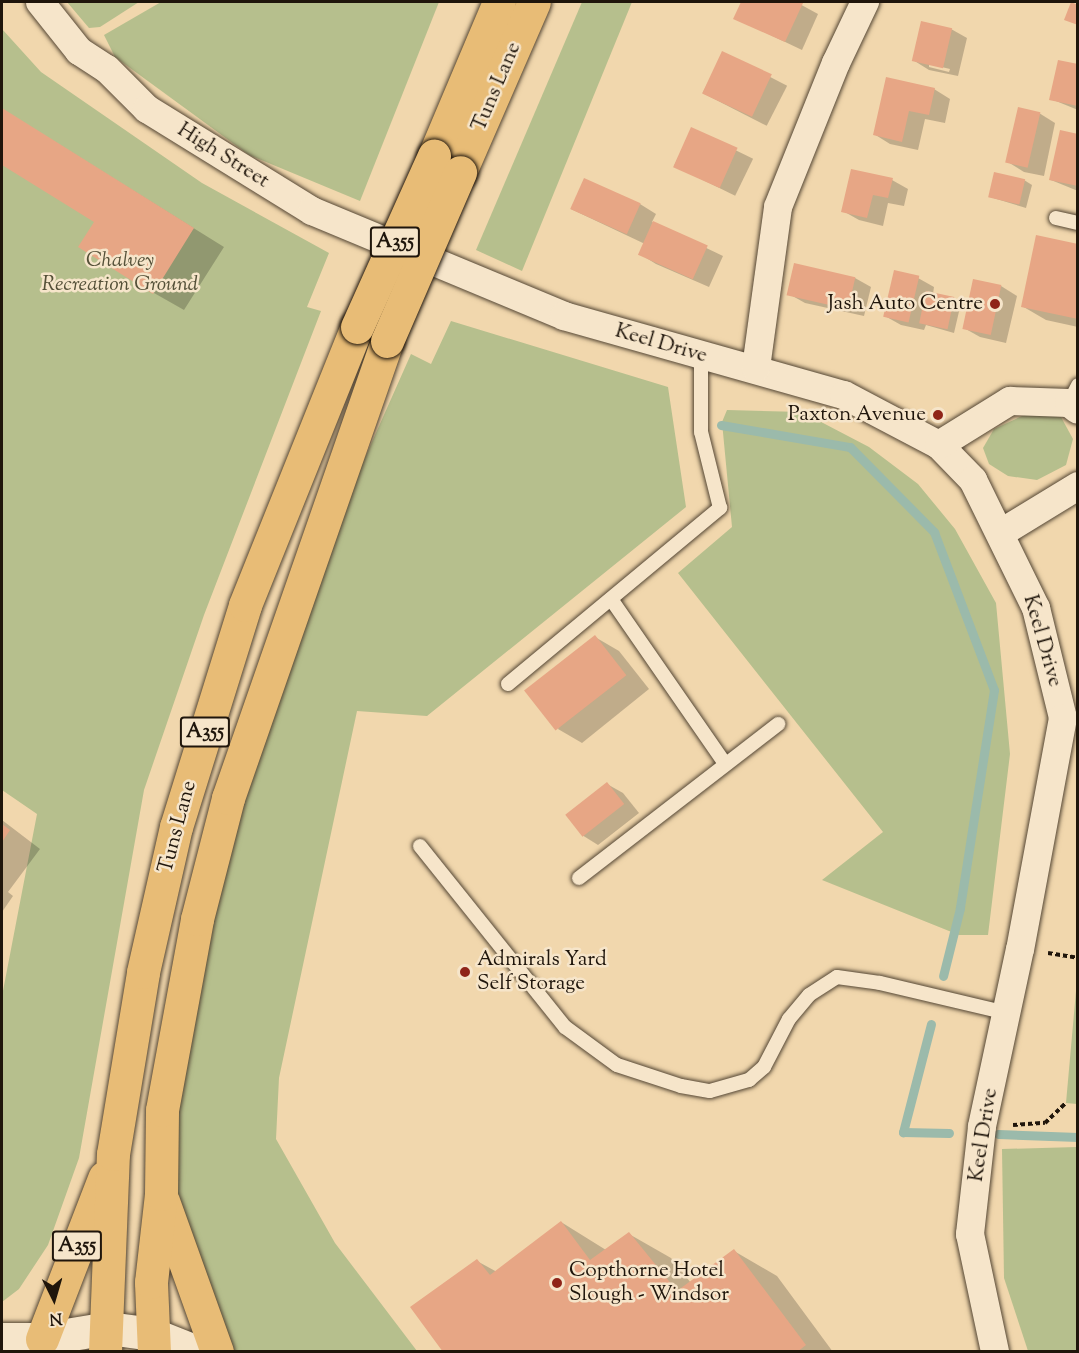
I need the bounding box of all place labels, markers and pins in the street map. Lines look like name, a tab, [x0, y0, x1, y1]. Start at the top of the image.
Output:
place label: Jash Auto Centre	[827, 291, 983, 317]
marker: Jash Auto Centre	[988, 297, 1002, 311]
place label: Paxton Avenue	[788, 402, 926, 428]
marker: Paxton Avenue	[931, 408, 945, 422]
place label: Admirals Yard Self Storage	[477, 947, 607, 997]
marker: Admirals Yard Self Storage	[458, 965, 472, 979]
place label: Copthorne Hotel Slough - Windsor	[569, 1258, 729, 1308]
marker: Copthorne Hotel Slough - Windsor	[550, 1276, 564, 1290]

